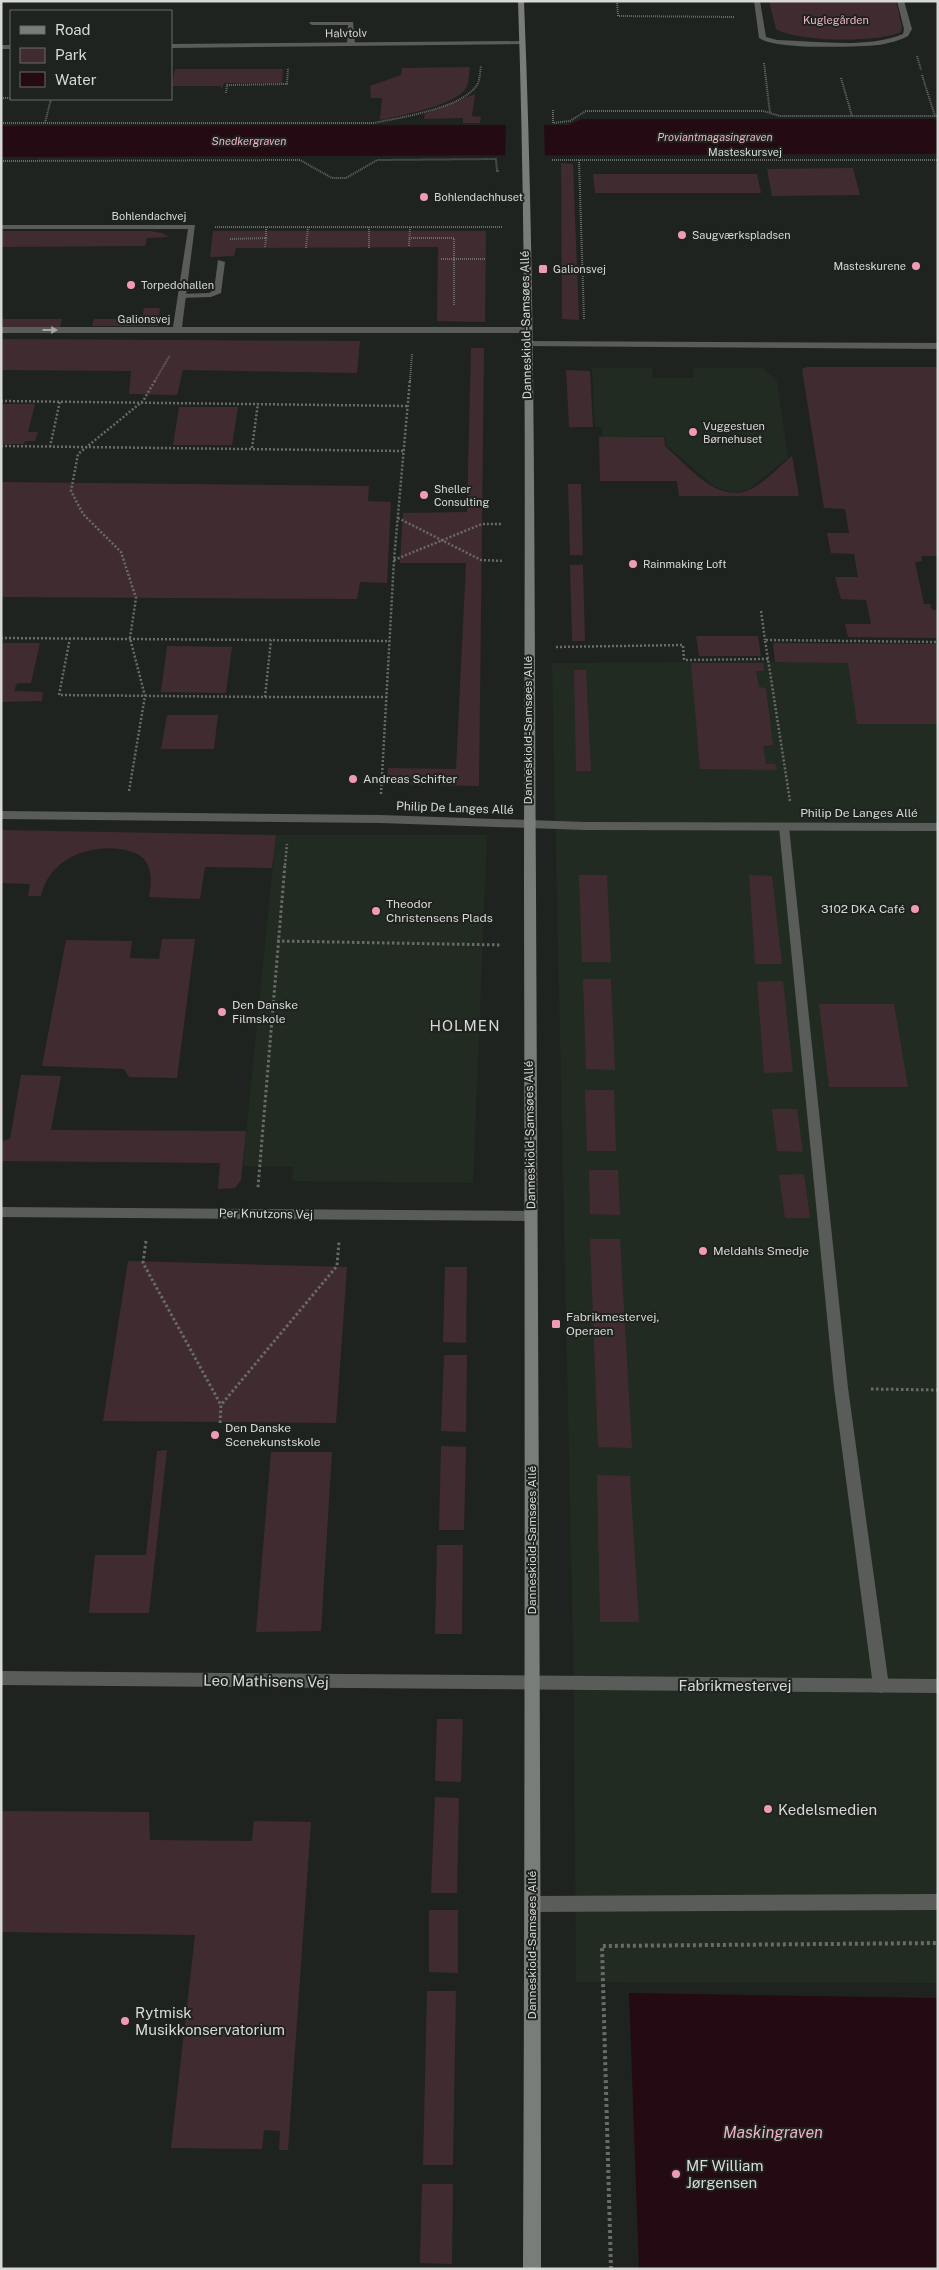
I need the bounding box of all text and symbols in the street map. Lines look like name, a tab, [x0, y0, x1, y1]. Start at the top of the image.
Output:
legend	[10, 10, 172, 100]
park label: Kuglegården	[803, 14, 869, 26]
text: Road	[55, 21, 91, 38]
street label: Halvtolv	[325, 27, 368, 39]
text: Park	[55, 46, 87, 63]
text: Water	[55, 71, 97, 88]
water label: Proviantmagasingraven	[657, 131, 773, 143]
water label: Snedkergraven	[212, 135, 286, 147]
street label: Masteskursvej	[708, 146, 782, 158]
marker: Bohlendachhuset	[418, 191, 430, 203]
place label: Bohlendachhuset	[434, 191, 523, 203]
street label: Bohlendachvej	[112, 210, 187, 222]
marker: Saugværkspladsen	[676, 229, 688, 241]
place label: Saugværkspladsen	[692, 229, 791, 241]
street label: Danneskiold-Samsøes Allé	[518, 250, 534, 400]
place label: Masteskurene	[833, 260, 906, 272]
marker: Masteskurene	[910, 260, 922, 272]
marker: Galionsvej	[537, 263, 549, 275]
place label: Galionsvej	[553, 263, 606, 275]
marker: Torpedohallen	[125, 279, 137, 291]
place label: Torpedohallen	[141, 279, 214, 291]
street label: Galionsvej	[118, 313, 170, 325]
one-way arrow	[42, 326, 58, 334]
place label: Vuggestuen Børnehuset	[703, 420, 765, 445]
marker: Vuggestuen Børnehuset	[687, 426, 699, 438]
place label: Sheller Consulting	[434, 483, 489, 508]
marker: Sheller Consulting	[418, 489, 430, 501]
marker: Rainmaking Loft	[627, 558, 639, 570]
place label: Rainmaking Loft	[643, 558, 726, 570]
street label: Danneskiold-Samsøes Allé	[521, 655, 535, 804]
place label: Andreas Schifter	[363, 772, 458, 786]
marker: Andreas Schifter	[347, 773, 359, 785]
street label: Philip De Langes Allé	[396, 799, 514, 817]
street label: Philip De Langes Allé	[800, 806, 918, 820]
place label: Theodor Christensens Plads	[386, 897, 493, 925]
place label: 3102 DKA Café	[821, 902, 905, 916]
marker: 3102 DKA Café	[909, 903, 921, 915]
marker: Theodor Christensens Plads	[370, 905, 382, 917]
place label: Den Danske Filmskole	[232, 998, 298, 1026]
marker: Den Danske Filmskole	[216, 1006, 228, 1018]
district label: HOLMEN	[429, 1017, 501, 1034]
street label: Danneskiold-Samsøes Allé	[522, 1060, 538, 1210]
street label: Per Knutzons Vej	[219, 1206, 313, 1222]
place label: Meldahls Smedje	[713, 1244, 809, 1258]
marker: Meldahls Smedje	[697, 1245, 709, 1257]
place label: Fabrikmestervej, Operaen	[566, 1310, 659, 1338]
marker: Fabrikmestervej, Operaen	[550, 1318, 562, 1330]
place label: Den Danske Scenekunstskole	[225, 1421, 321, 1449]
marker: Den Danske Scenekunstskole	[209, 1429, 221, 1441]
street label: Danneskiold-Samsøes Allé	[525, 1465, 539, 1614]
street label: Leo Mathisens Vej	[203, 1671, 329, 1691]
street label: Fabrikmestervej	[679, 1677, 792, 1694]
place label: Kedelsmedien	[778, 1801, 877, 1818]
marker: Kedelsmedien	[762, 1803, 774, 1815]
street label: Danneskiold-Samsøes Allé	[525, 1870, 539, 2019]
place label: Rytmisk Musikkonservatorium	[135, 2004, 285, 2038]
marker: Rytmisk Musikkonservatorium	[119, 2015, 131, 2027]
water label: Maskingraven	[723, 2123, 823, 2142]
place label: MF William Jørgensen	[686, 2157, 763, 2191]
marker: MF William Jørgensen	[670, 2168, 682, 2180]

